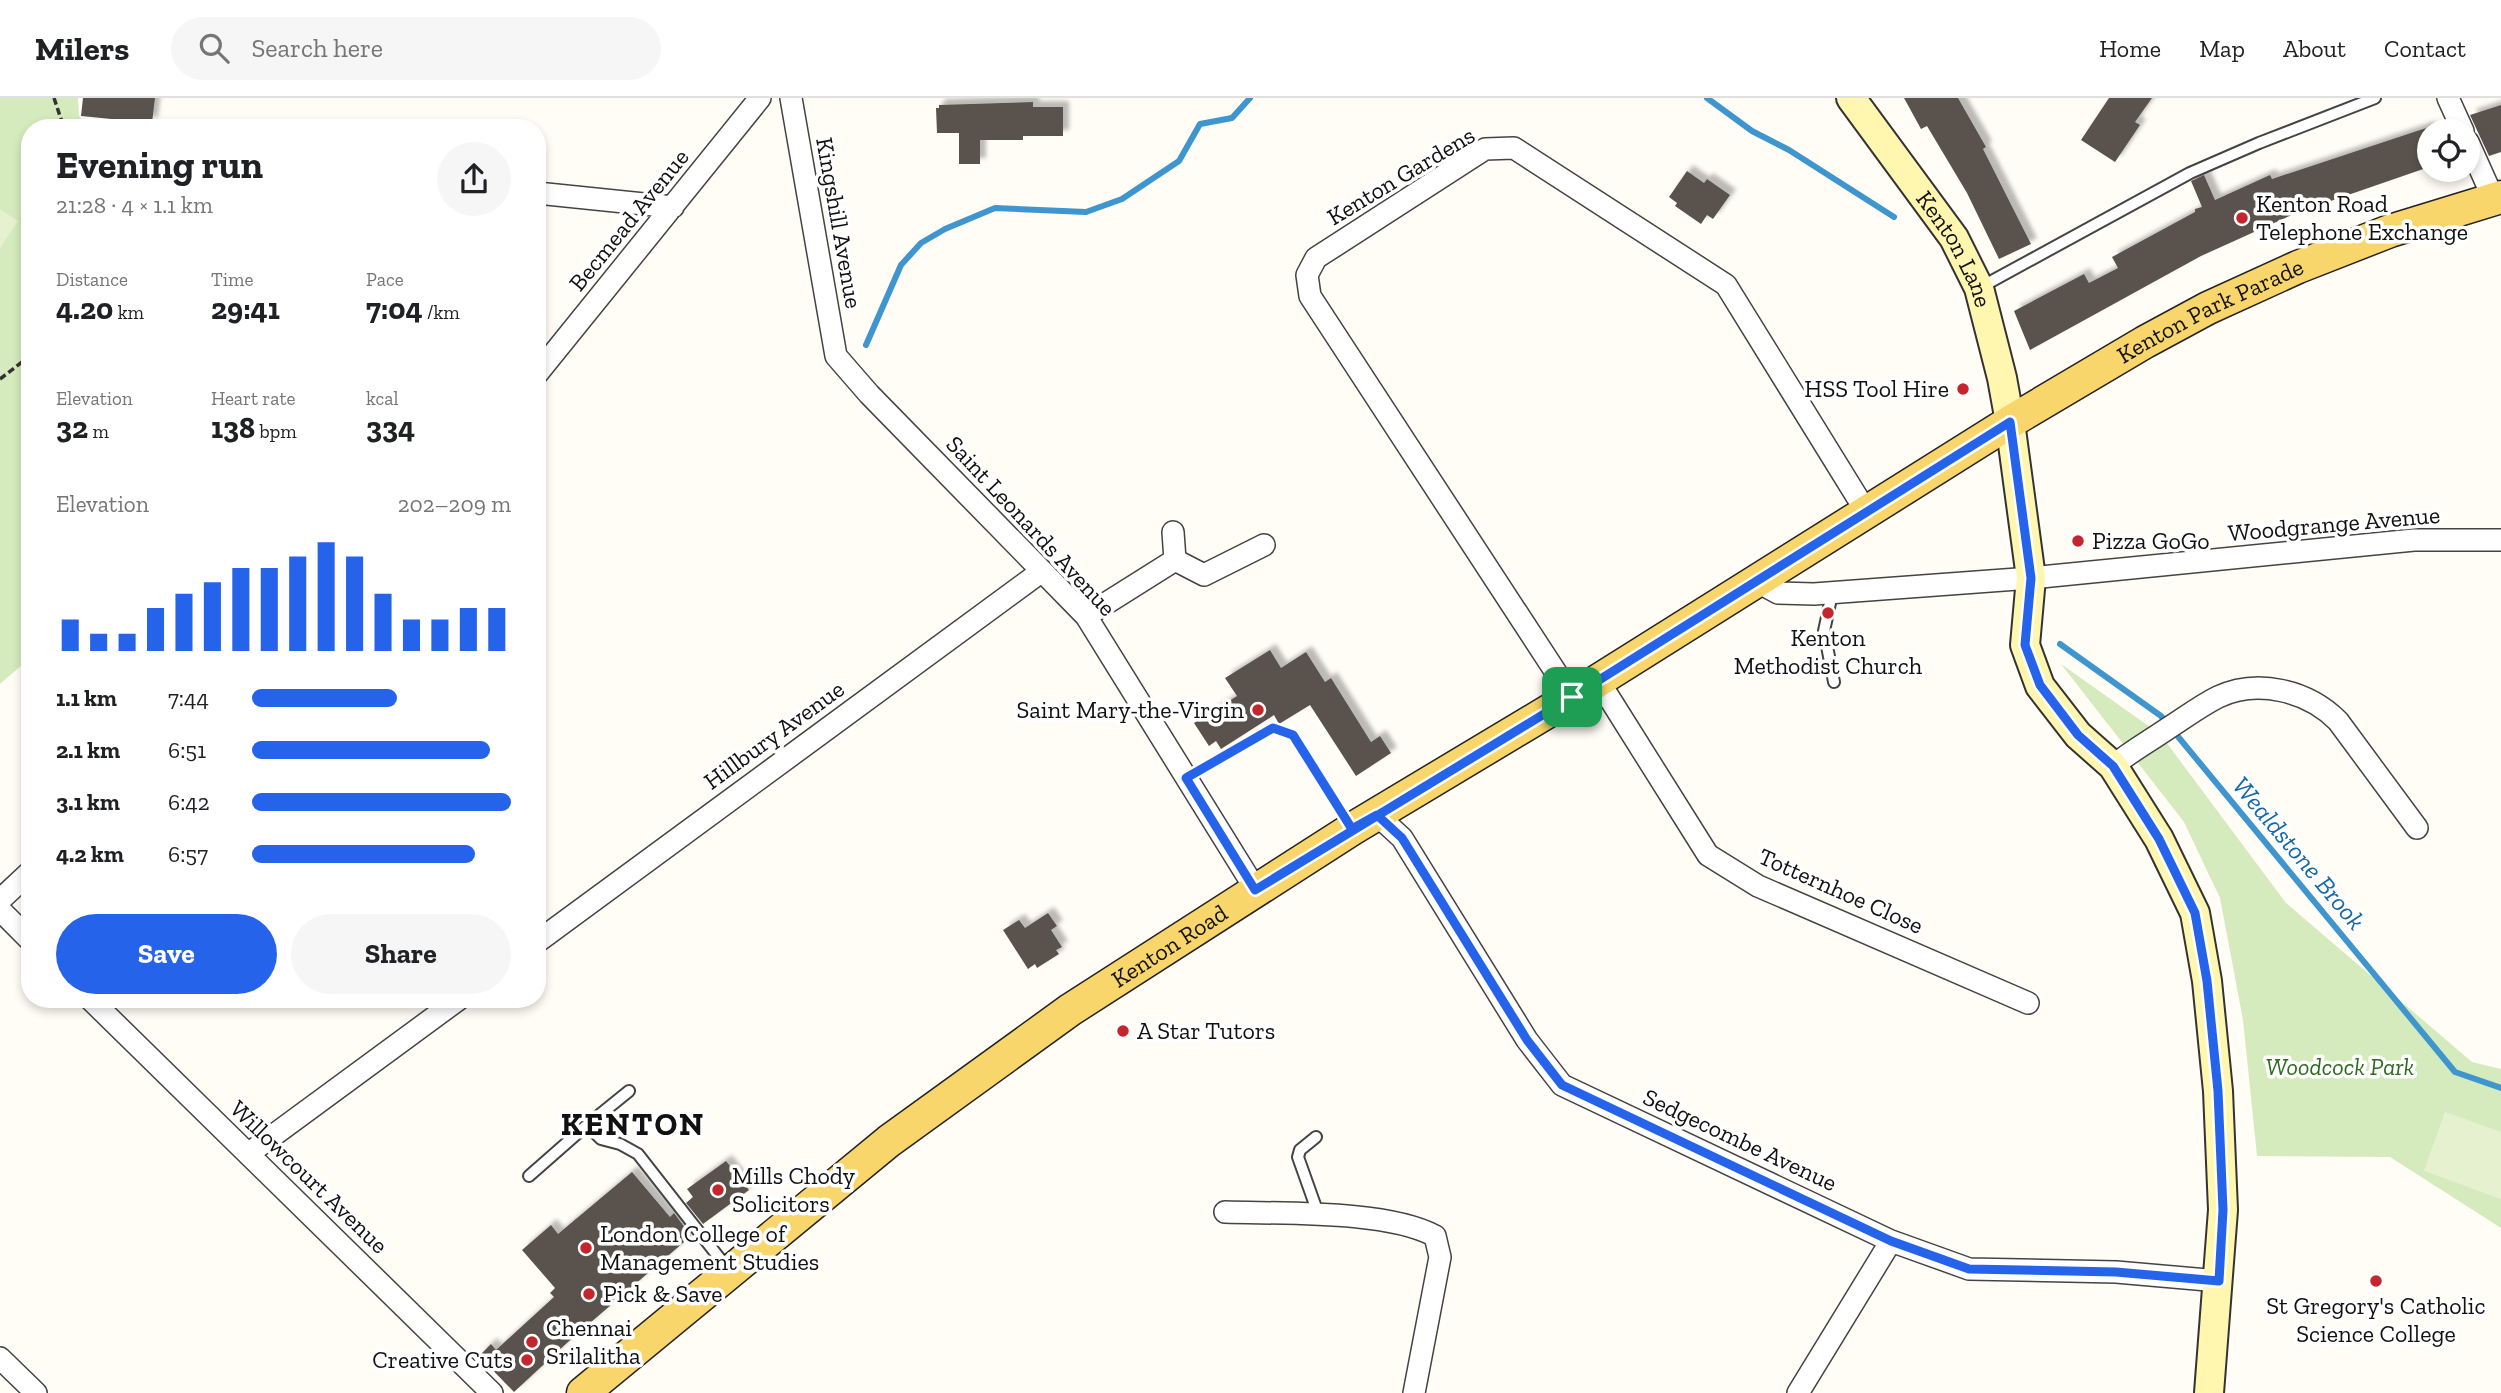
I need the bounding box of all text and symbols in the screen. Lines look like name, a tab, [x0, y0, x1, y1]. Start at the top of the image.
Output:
search box	[171, 17, 661, 80]
text: Milers	[35, 29, 129, 68]
icon: search	[195, 29, 233, 67]
text: Search here	[251, 32, 383, 64]
text: Home	[2099, 34, 2161, 63]
text: Map	[2199, 34, 2245, 63]
text: About	[2283, 34, 2346, 63]
text: Contact	[2384, 34, 2466, 63]
map controls	[2417, 119, 2480, 182]
button: locate	[2417, 119, 2480, 182]
street label: Kenton Gardens	[1322, 120, 1480, 231]
street label: Kingshill Avenue	[810, 135, 869, 311]
text: Evening run	[56, 142, 263, 188]
button: share	[437, 142, 511, 216]
street label: Becmead Avenue	[562, 143, 695, 297]
street label: Kenton Lane	[1910, 185, 1998, 310]
place label: Kenton Road Telephone Exchange	[2256, 189, 2468, 246]
text: 21:28 · 4 × 1.1 km	[56, 191, 213, 219]
marker: Kenton Road Telephone Exchange	[2234, 210, 2250, 226]
street label: Kenton Park Parade	[2112, 252, 2308, 369]
text: Distance	[56, 268, 128, 291]
text: Time	[211, 268, 253, 291]
text: Pace	[366, 268, 404, 291]
text: 4.20	[56, 291, 113, 327]
text: 29:41	[211, 291, 280, 327]
text: 7:04	[366, 291, 423, 327]
text: km	[113, 301, 144, 324]
text: /km	[423, 301, 460, 324]
place label: HSS Tool Hire	[1804, 374, 1949, 403]
marker: HSS Tool Hire	[1955, 381, 1971, 397]
text: Elevation	[56, 387, 133, 410]
text: Heart rate	[211, 387, 296, 410]
text: kcal	[366, 387, 399, 410]
text: 32	[56, 410, 88, 446]
text: 138	[211, 410, 255, 446]
text: 334	[366, 410, 415, 446]
text: m	[88, 420, 109, 443]
text: bpm	[255, 420, 297, 443]
street label: Saint Leonards Avenue	[940, 430, 1122, 622]
text: Elevation	[56, 490, 149, 518]
text: 202–209 m	[398, 490, 511, 518]
street label: Woodgrange Avenue	[2227, 500, 2441, 547]
place label: Pizza GoGo	[2092, 526, 2210, 555]
marker: Pizza GoGo	[2070, 533, 2086, 549]
marker: Kenton Methodist Church	[1820, 605, 1836, 621]
place label: Kenton Methodist Church	[1734, 623, 1923, 680]
pin	[1542, 667, 1602, 727]
street label: Hillbury Avenue	[698, 674, 850, 795]
icon: arrive	[1553, 678, 1591, 716]
text: 1.1 km	[56, 684, 117, 712]
text: 7:44	[168, 684, 209, 712]
place label: Saint Mary-the-Virgin	[1016, 695, 1244, 724]
marker: Saint Mary-the-Virgin	[1250, 702, 1266, 718]
text: 2.1 km	[56, 736, 120, 764]
text: 6:51	[168, 736, 206, 764]
water label: Wealdstone Brook	[2226, 770, 2372, 936]
text: 3.1 km	[56, 788, 120, 816]
text: 6:42	[168, 788, 210, 816]
text: 4.2 km	[56, 840, 124, 868]
text: 6:57	[168, 840, 208, 868]
street label: Totternhoe Close	[1754, 841, 1928, 940]
street label: Kenton Road	[1106, 898, 1233, 994]
button: Save	[56, 914, 277, 994]
button: Share	[291, 914, 511, 994]
place label: A Star Tutors	[1137, 1016, 1275, 1045]
marker: A Star Tutors	[1115, 1023, 1131, 1039]
park label: Woodcock Park	[2266, 1052, 2415, 1081]
street label: Sedgecombe Avenue	[1639, 1082, 1842, 1197]
street label: Willowcourt Avenue	[224, 1094, 394, 1259]
district label: KENTON	[561, 1105, 705, 1143]
place label: Mills Chody Solicitors	[732, 1161, 856, 1218]
marker: Mills Chody Solicitors	[710, 1182, 726, 1198]
place label: London College of Management Studies	[600, 1219, 819, 1276]
marker: London College of Management Studies	[578, 1240, 594, 1256]
marker: St Gregory's Catholic Science College	[2368, 1273, 2384, 1289]
place label: Pick & Save	[603, 1279, 722, 1308]
marker: Pick & Save	[581, 1286, 597, 1302]
place label: St Gregory's Catholic Science College	[2266, 1291, 2486, 1348]
place label: Chennai Srilalitha	[546, 1313, 641, 1370]
marker: Chennai Srilalitha	[524, 1334, 540, 1350]
place label: Creative Cuts	[372, 1345, 513, 1374]
marker: Creative Cuts	[519, 1352, 535, 1368]

